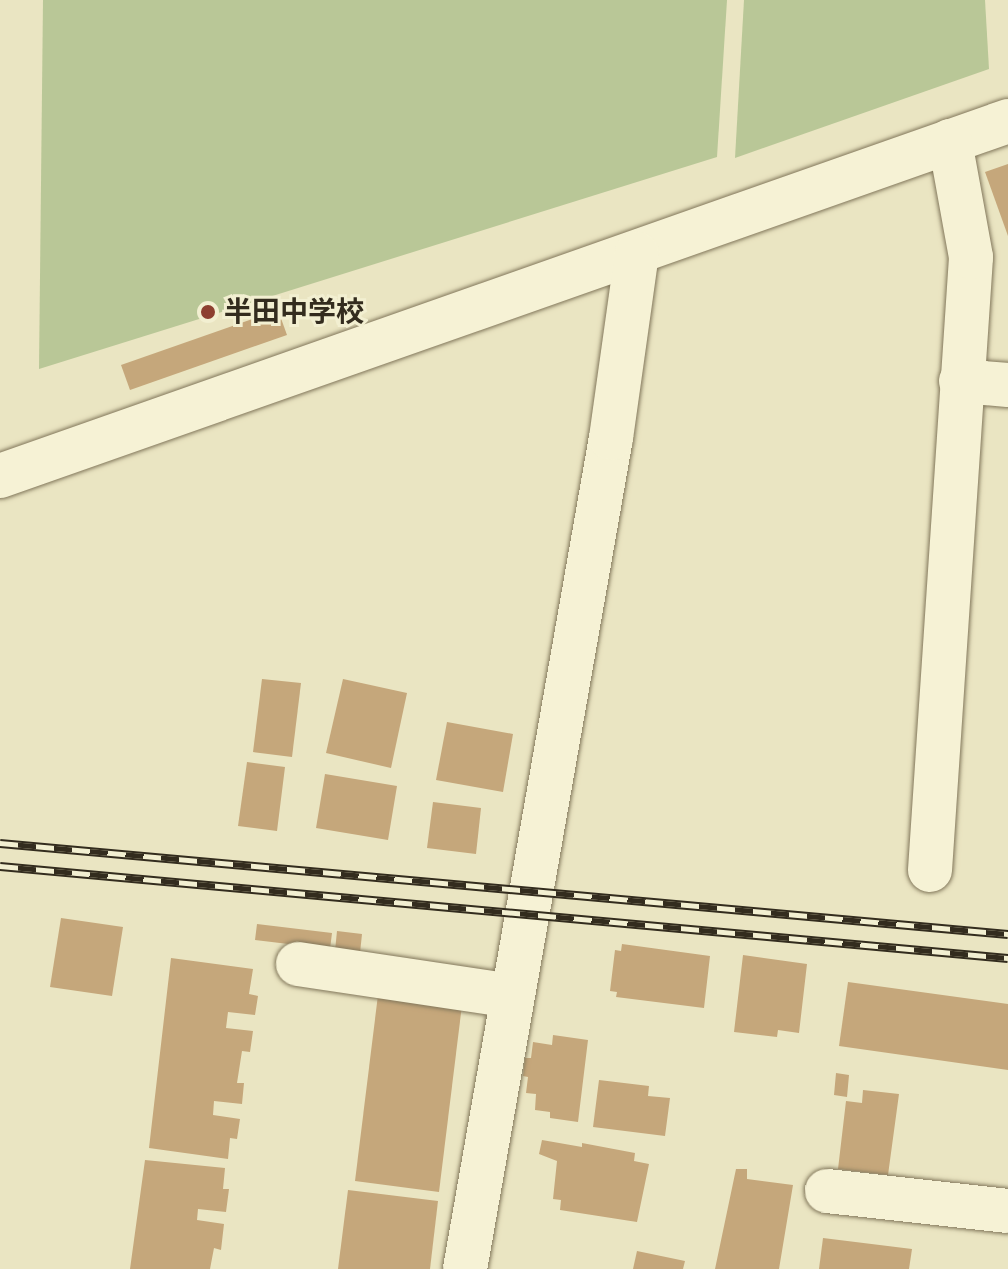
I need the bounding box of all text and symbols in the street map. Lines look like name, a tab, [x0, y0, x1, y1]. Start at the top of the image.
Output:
place label: 半田中学校	[224, 295, 364, 329]
marker: 半田中学校	[199, 303, 217, 321]

